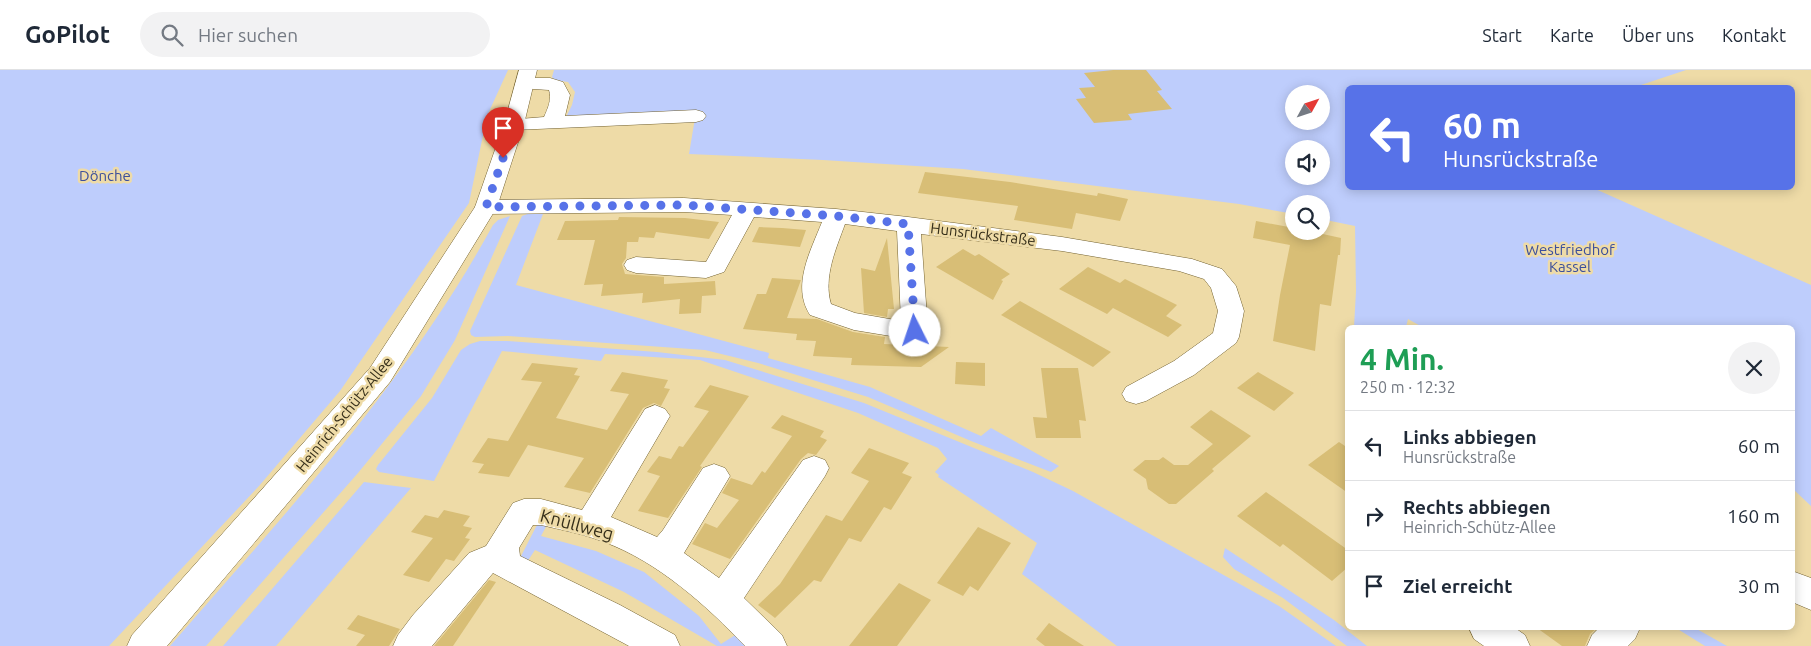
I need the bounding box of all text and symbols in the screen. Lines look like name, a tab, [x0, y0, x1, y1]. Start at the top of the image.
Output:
search box	[140, 12, 490, 57]
text: GoPilot	[25, 21, 110, 48]
icon: search	[158, 21, 186, 49]
text: Hier suchen	[198, 24, 298, 46]
text: Start	[1482, 25, 1522, 45]
text: Karte	[1550, 25, 1594, 45]
text: Über uns	[1622, 25, 1694, 45]
text: Kontakt	[1722, 25, 1786, 45]
north arrow	[1285, 85, 1330, 130]
map controls	[1285, 85, 1330, 240]
icon: left	[1360, 105, 1425, 170]
text: 60 m	[1443, 105, 1521, 145]
pin	[482, 107, 524, 158]
icon: arrive	[489, 114, 517, 142]
button: sound	[1285, 140, 1330, 185]
text: Hunsrückstraße	[1443, 146, 1598, 171]
park label: Dönche	[79, 167, 131, 184]
button: search	[1285, 195, 1330, 240]
street label: Hunsrückstraße	[929, 219, 1037, 249]
park label: Westfriedhof Kassel	[1525, 241, 1615, 275]
position arrow	[888, 304, 940, 356]
text: 4 Min.	[1360, 342, 1444, 376]
button: close	[1728, 342, 1780, 394]
street label: Heinrich-Schütz-Allee	[292, 353, 396, 475]
text: 250 m · 12:32	[1360, 378, 1456, 396]
text: Links abbiegen	[1403, 426, 1537, 448]
icon: left	[1360, 432, 1388, 460]
text: 60 m	[1738, 435, 1780, 457]
text: Hunsrückstraße	[1403, 448, 1516, 466]
text: Rechts abbiegen	[1403, 496, 1551, 518]
icon: right	[1360, 502, 1388, 530]
street label: Knüllweg	[538, 505, 616, 543]
text: 160 m	[1727, 505, 1780, 527]
text: Heinrich-Schütz-Allee	[1403, 518, 1556, 536]
icon: arrive	[1360, 572, 1388, 600]
text: Ziel erreicht	[1403, 575, 1512, 597]
text: 30 m	[1738, 575, 1780, 597]

